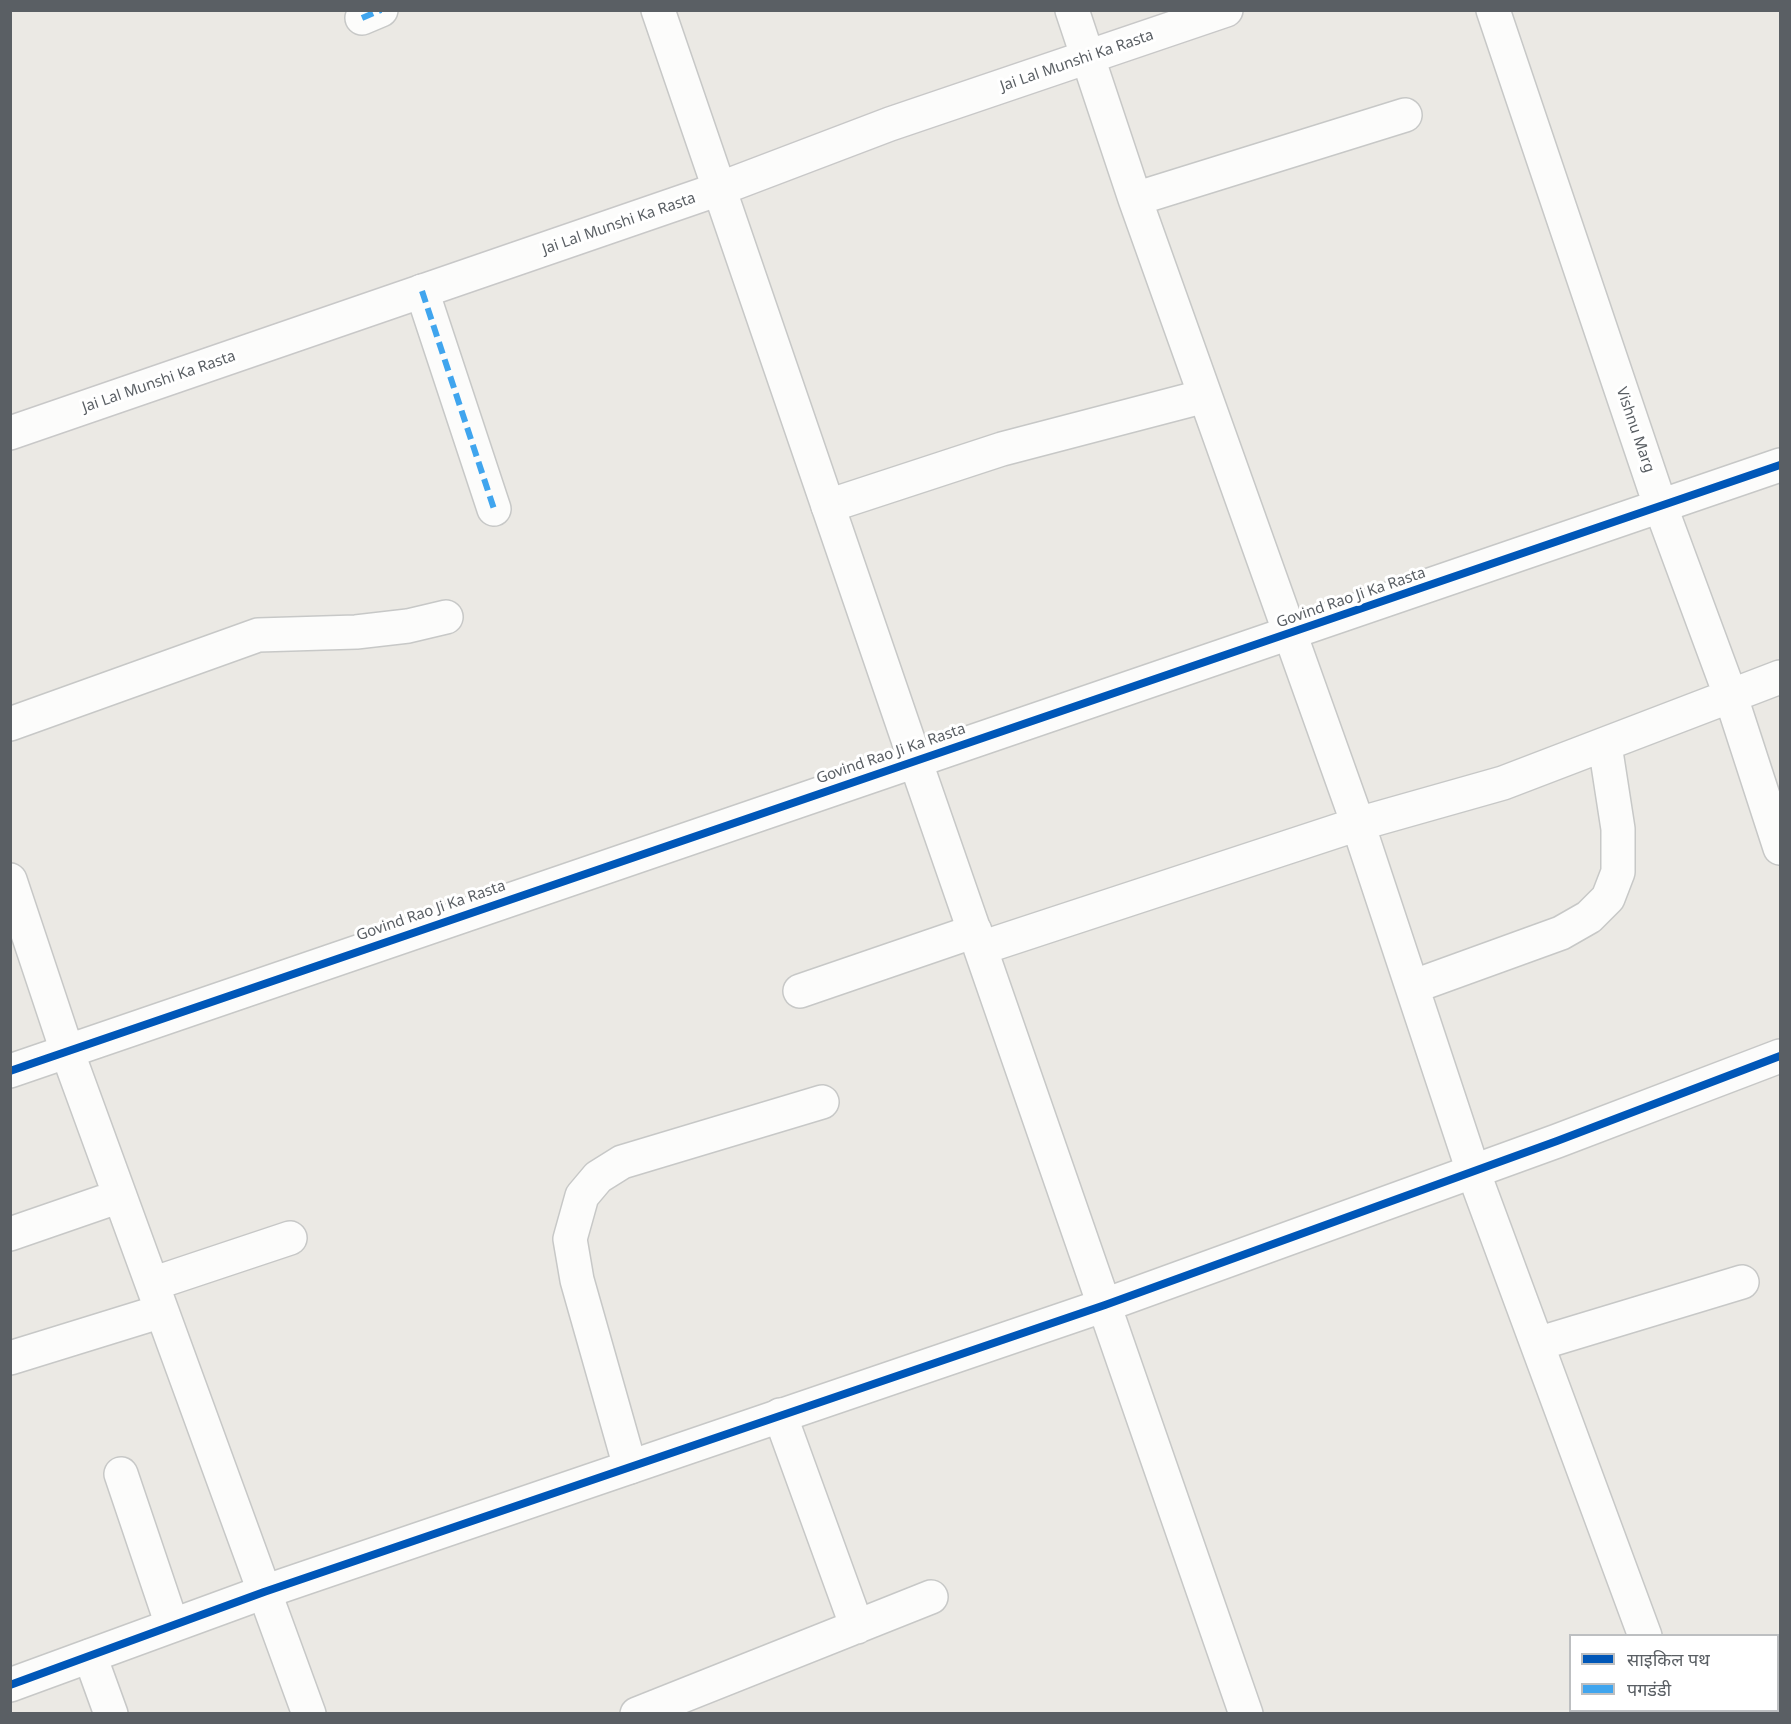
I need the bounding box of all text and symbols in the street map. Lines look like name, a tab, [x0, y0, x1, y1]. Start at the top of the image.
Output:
street label: Jai Lal Munshi Ka Rasta	[998, 26, 1156, 96]
street label: Jai Lal Munshi Ka Rasta	[540, 189, 698, 259]
street label: Jai Lal Munshi Ka Rasta	[80, 347, 238, 417]
street label: Vishnu Marg	[1612, 385, 1658, 475]
street label: Govind Rao Ji Ka Rasta	[1274, 564, 1428, 632]
street label: Govind Rao Ji Ka Rasta	[814, 720, 968, 788]
street label: Govind Rao Ji Ka Rasta	[354, 877, 508, 945]
legend	[1569, 1634, 1779, 1712]
text: साइकिल पथ	[1627, 1647, 1710, 1671]
text: पगडंडी	[1627, 1677, 1671, 1701]

